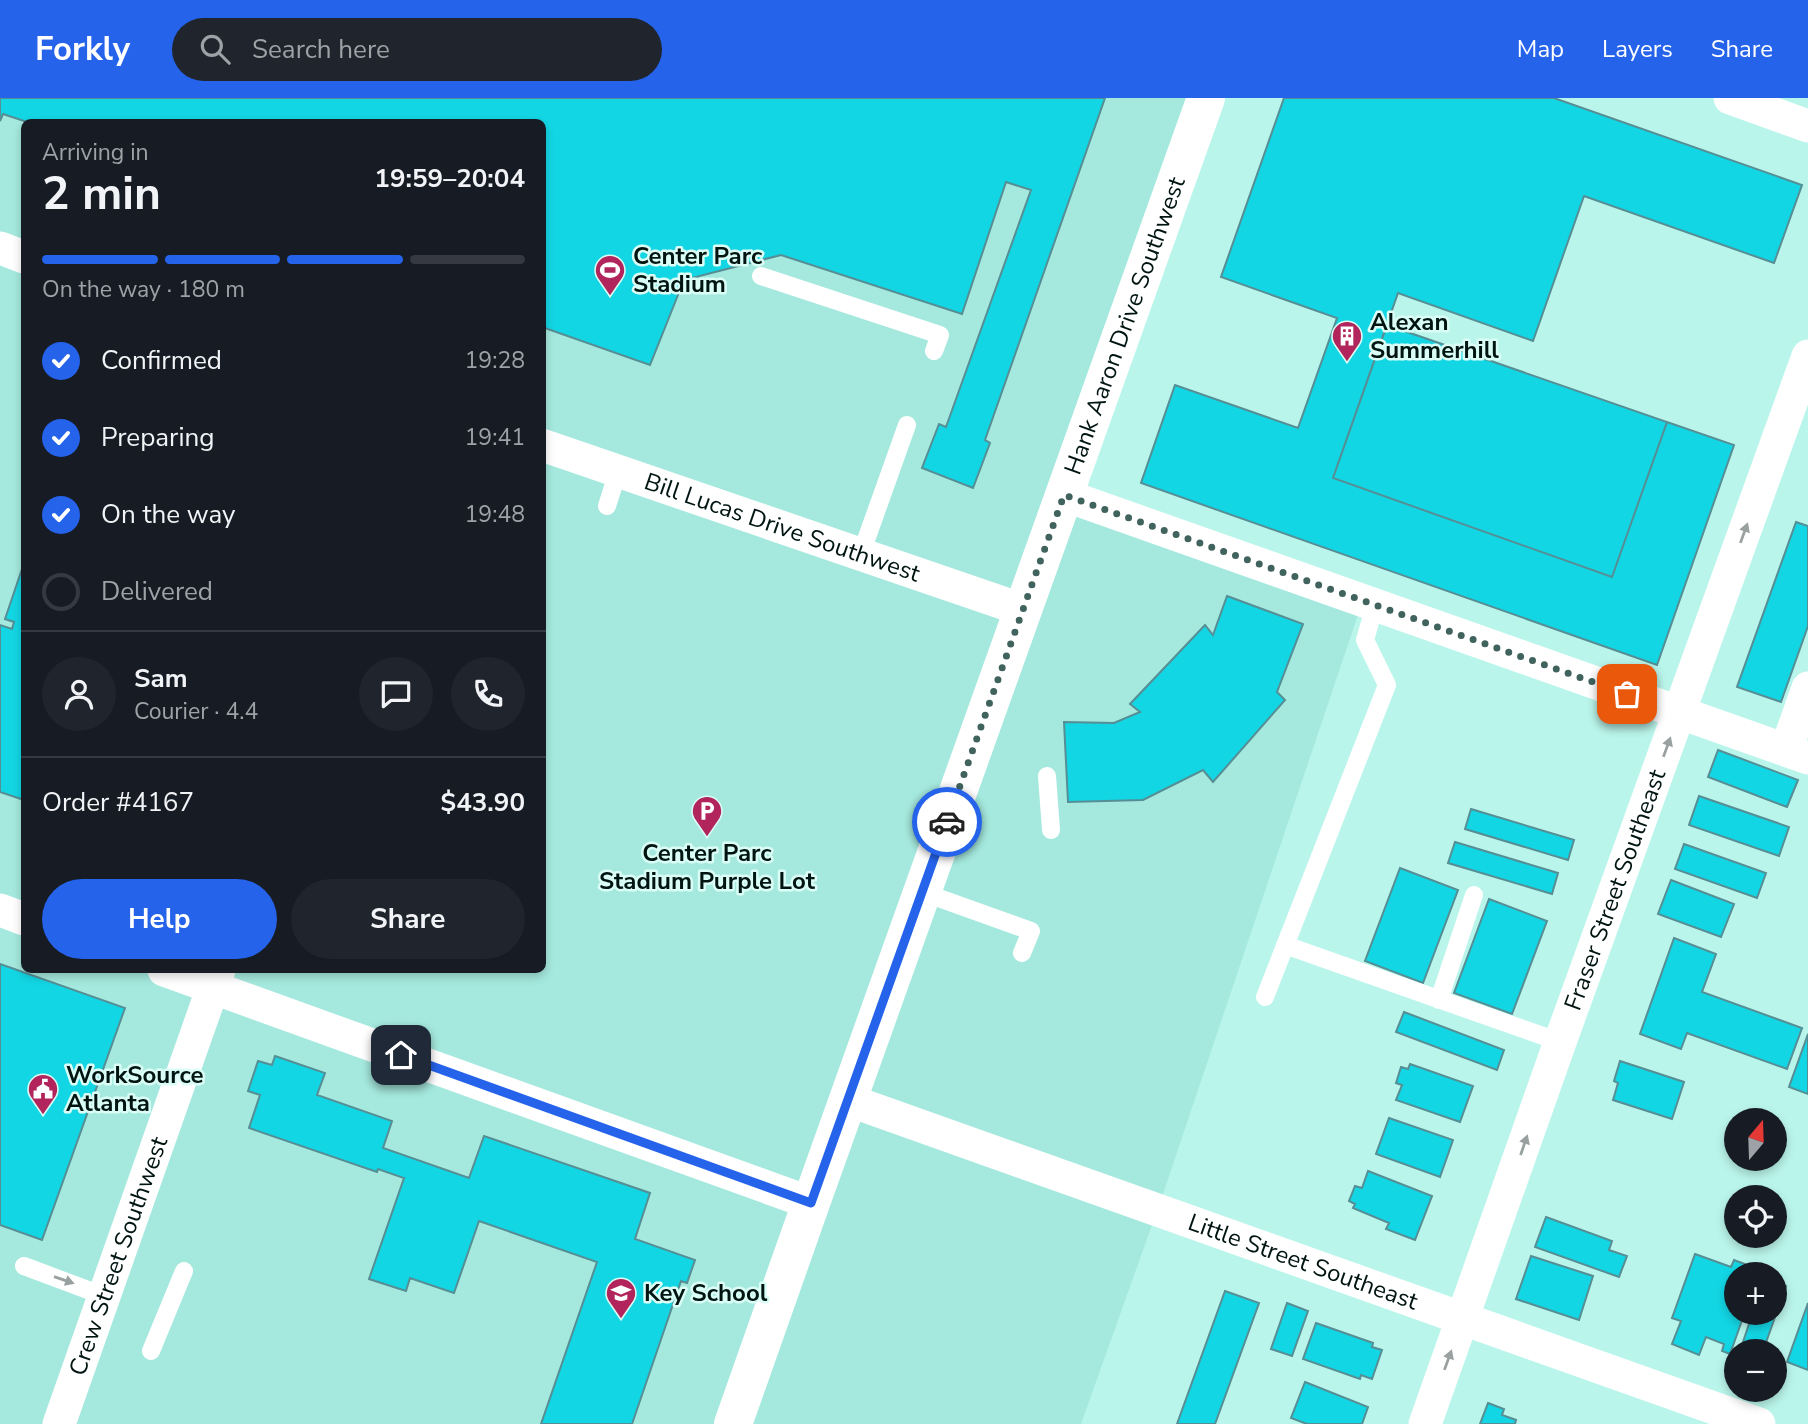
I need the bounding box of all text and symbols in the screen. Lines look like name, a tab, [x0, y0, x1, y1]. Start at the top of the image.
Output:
search box	[172, 18, 662, 81]
text: Forkly	[35, 27, 130, 72]
icon: search	[196, 30, 234, 68]
text: Search here	[252, 32, 390, 67]
text: Map	[1517, 33, 1564, 65]
text: Layers	[1602, 33, 1673, 65]
text: Share	[1711, 33, 1773, 65]
text: Arriving in	[42, 137, 149, 168]
text: 19:59–20:04	[374, 161, 525, 196]
text: 2 min	[42, 162, 161, 225]
street label: Hank Aaron Drive Southwest	[1057, 172, 1193, 479]
place label: Center Parc Stadium	[633, 240, 763, 300]
sports icon: Center Parc Stadium	[593, 253, 627, 297]
text: On the way · 180 m	[42, 274, 245, 305]
place label: Alexan Summerhill	[1370, 306, 1499, 366]
building icon: Alexan Summerhill	[1330, 319, 1364, 363]
icon: check	[42, 342, 80, 380]
text: Confirmed	[101, 343, 222, 378]
text: 19:28	[465, 345, 525, 376]
icon: check	[42, 419, 80, 457]
text: Preparing	[101, 420, 214, 455]
text: 19:41	[465, 422, 525, 453]
street label: Bill Lucas Drive Southwest	[640, 465, 925, 590]
icon: check	[42, 496, 80, 534]
text: On the way	[101, 497, 235, 532]
text: 19:48	[465, 499, 525, 530]
one-way arrow	[1739, 522, 1750, 543]
text: Delivered	[101, 574, 213, 609]
button: person	[42, 657, 116, 731]
button: chat	[359, 657, 433, 731]
button: phone	[451, 657, 525, 731]
text: Sam	[134, 661, 187, 696]
pin	[1597, 664, 1657, 724]
icon: bag	[1608, 675, 1646, 713]
text: Courier · 4.4	[134, 696, 258, 727]
one-way arrow	[1662, 736, 1673, 757]
street label: Fraser Street Southeast	[1557, 764, 1673, 1015]
text: Order #4167	[42, 785, 194, 820]
text: $43.90	[441, 785, 525, 820]
courier	[912, 787, 982, 857]
parking icon: Center Parc Stadium Purple Lot	[690, 794, 724, 838]
icon: car	[928, 803, 966, 841]
place label: Center Parc Stadium Purple Lot	[599, 837, 816, 897]
button: Help	[42, 879, 277, 959]
button: Share	[291, 879, 525, 959]
pin	[371, 1025, 431, 1085]
icon: home	[382, 1036, 420, 1074]
place label: WorkSource Atlanta	[66, 1059, 203, 1119]
public building icon: WorkSource Atlanta	[26, 1072, 60, 1116]
north arrow	[1724, 1108, 1787, 1171]
map controls	[1724, 1108, 1787, 1402]
street label: Crew Street Southwest	[61, 1132, 175, 1380]
one-way arrow	[1518, 1135, 1529, 1156]
button: locate	[1724, 1185, 1787, 1248]
street label: Little Street Southeast	[1184, 1206, 1423, 1318]
button: +	[1724, 1262, 1787, 1325]
one-way arrow	[54, 1275, 75, 1286]
school or university icon: Key School	[604, 1276, 638, 1320]
place label: Key School	[644, 1277, 768, 1309]
button: −	[1724, 1339, 1787, 1402]
one-way arrow	[1442, 1349, 1453, 1370]

